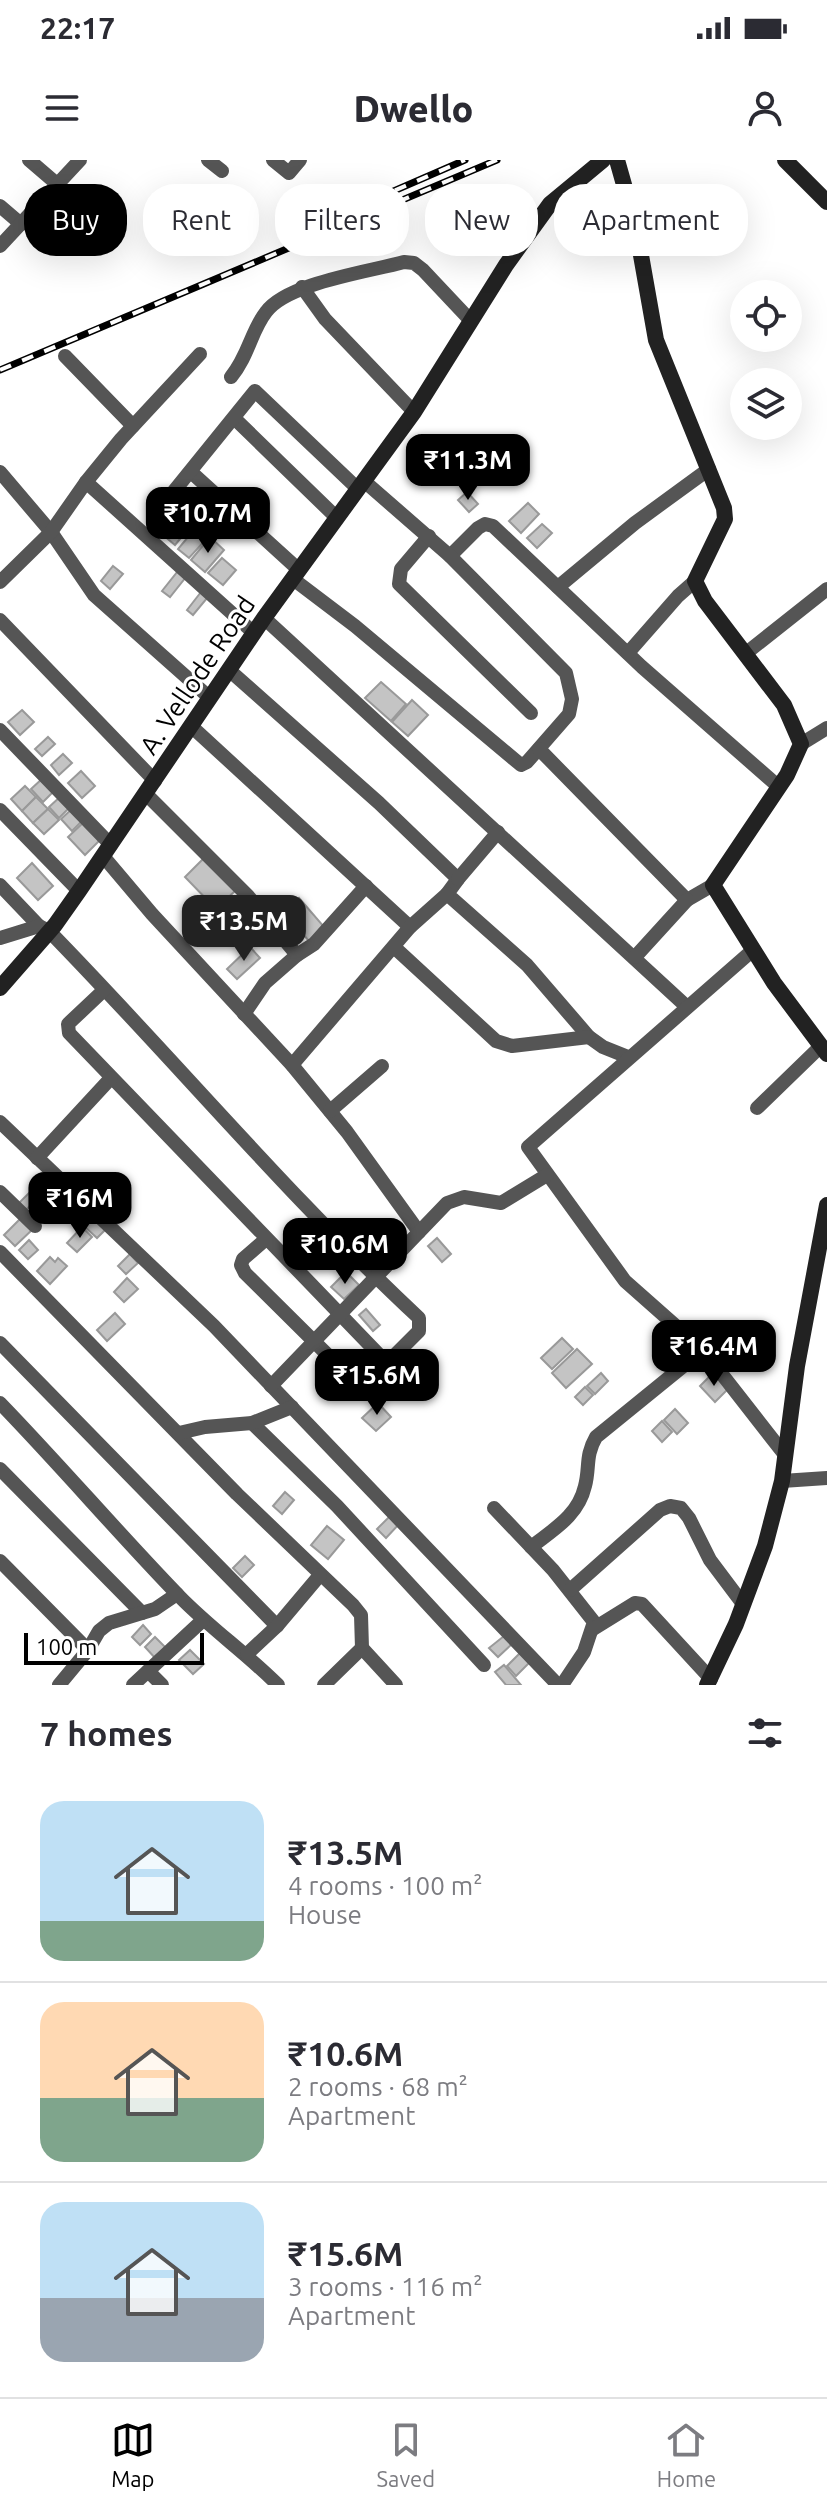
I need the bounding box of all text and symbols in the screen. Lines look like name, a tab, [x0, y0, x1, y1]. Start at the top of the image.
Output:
text: 22:17	[40, 11, 115, 45]
icon: menu	[40, 86, 84, 130]
icon: person	[743, 86, 787, 130]
text: Dwello	[354, 88, 473, 129]
chip: Buy	[24, 184, 127, 256]
chip: Rent	[143, 184, 259, 256]
chip: Filters	[275, 184, 409, 256]
chip: New	[425, 184, 538, 256]
chip: Apartment	[554, 184, 748, 256]
map controls	[730, 280, 802, 440]
button: locate	[730, 280, 802, 352]
button: layers	[730, 368, 802, 440]
pin: ₹11.3M	[403, 434, 533, 502]
text: ₹11.3M	[424, 445, 512, 474]
pin: ₹10.7M	[143, 487, 273, 555]
text: ₹10.7M	[164, 498, 252, 527]
street label: A. Vellode Road	[133, 591, 261, 759]
pin: ₹13.5M	[179, 895, 309, 963]
text: ₹13.5M	[200, 906, 288, 935]
pin: ₹16M	[33, 1172, 127, 1240]
text: ₹16M	[46, 1183, 114, 1212]
pin: ₹10.6M	[280, 1218, 410, 1286]
text: ₹10.6M	[301, 1229, 389, 1258]
pin: ₹16.4M	[649, 1320, 779, 1388]
text: ₹16.4M	[670, 1331, 758, 1360]
pin: ₹15.6M	[312, 1349, 442, 1417]
text: ₹15.6M	[333, 1360, 421, 1389]
scale bar	[24, 1629, 204, 1665]
text: 100 m	[36, 1634, 97, 1659]
icon: filters	[743, 1711, 787, 1755]
text: 7 homes	[40, 1714, 173, 1752]
icon: home	[104, 1833, 200, 1929]
text: ₹13.5M	[288, 1833, 403, 1871]
text: 4 rooms · 100 m²	[288, 1871, 483, 1900]
text: House	[288, 1900, 362, 1929]
icon: home	[104, 2034, 200, 2130]
text: ₹10.6M	[288, 2034, 403, 2072]
text: 2 rooms · 68 m²	[288, 2072, 468, 2101]
text: Apartment	[288, 2101, 415, 2130]
icon: home	[104, 2234, 200, 2330]
text: ₹15.6M	[288, 2234, 403, 2272]
text: 3 rooms · 116 m²	[288, 2272, 483, 2301]
text: Apartment	[288, 2301, 415, 2330]
tab: Map	[111, 2418, 155, 2491]
tab: Saved	[377, 2418, 435, 2491]
tab: Home	[657, 2418, 716, 2491]

